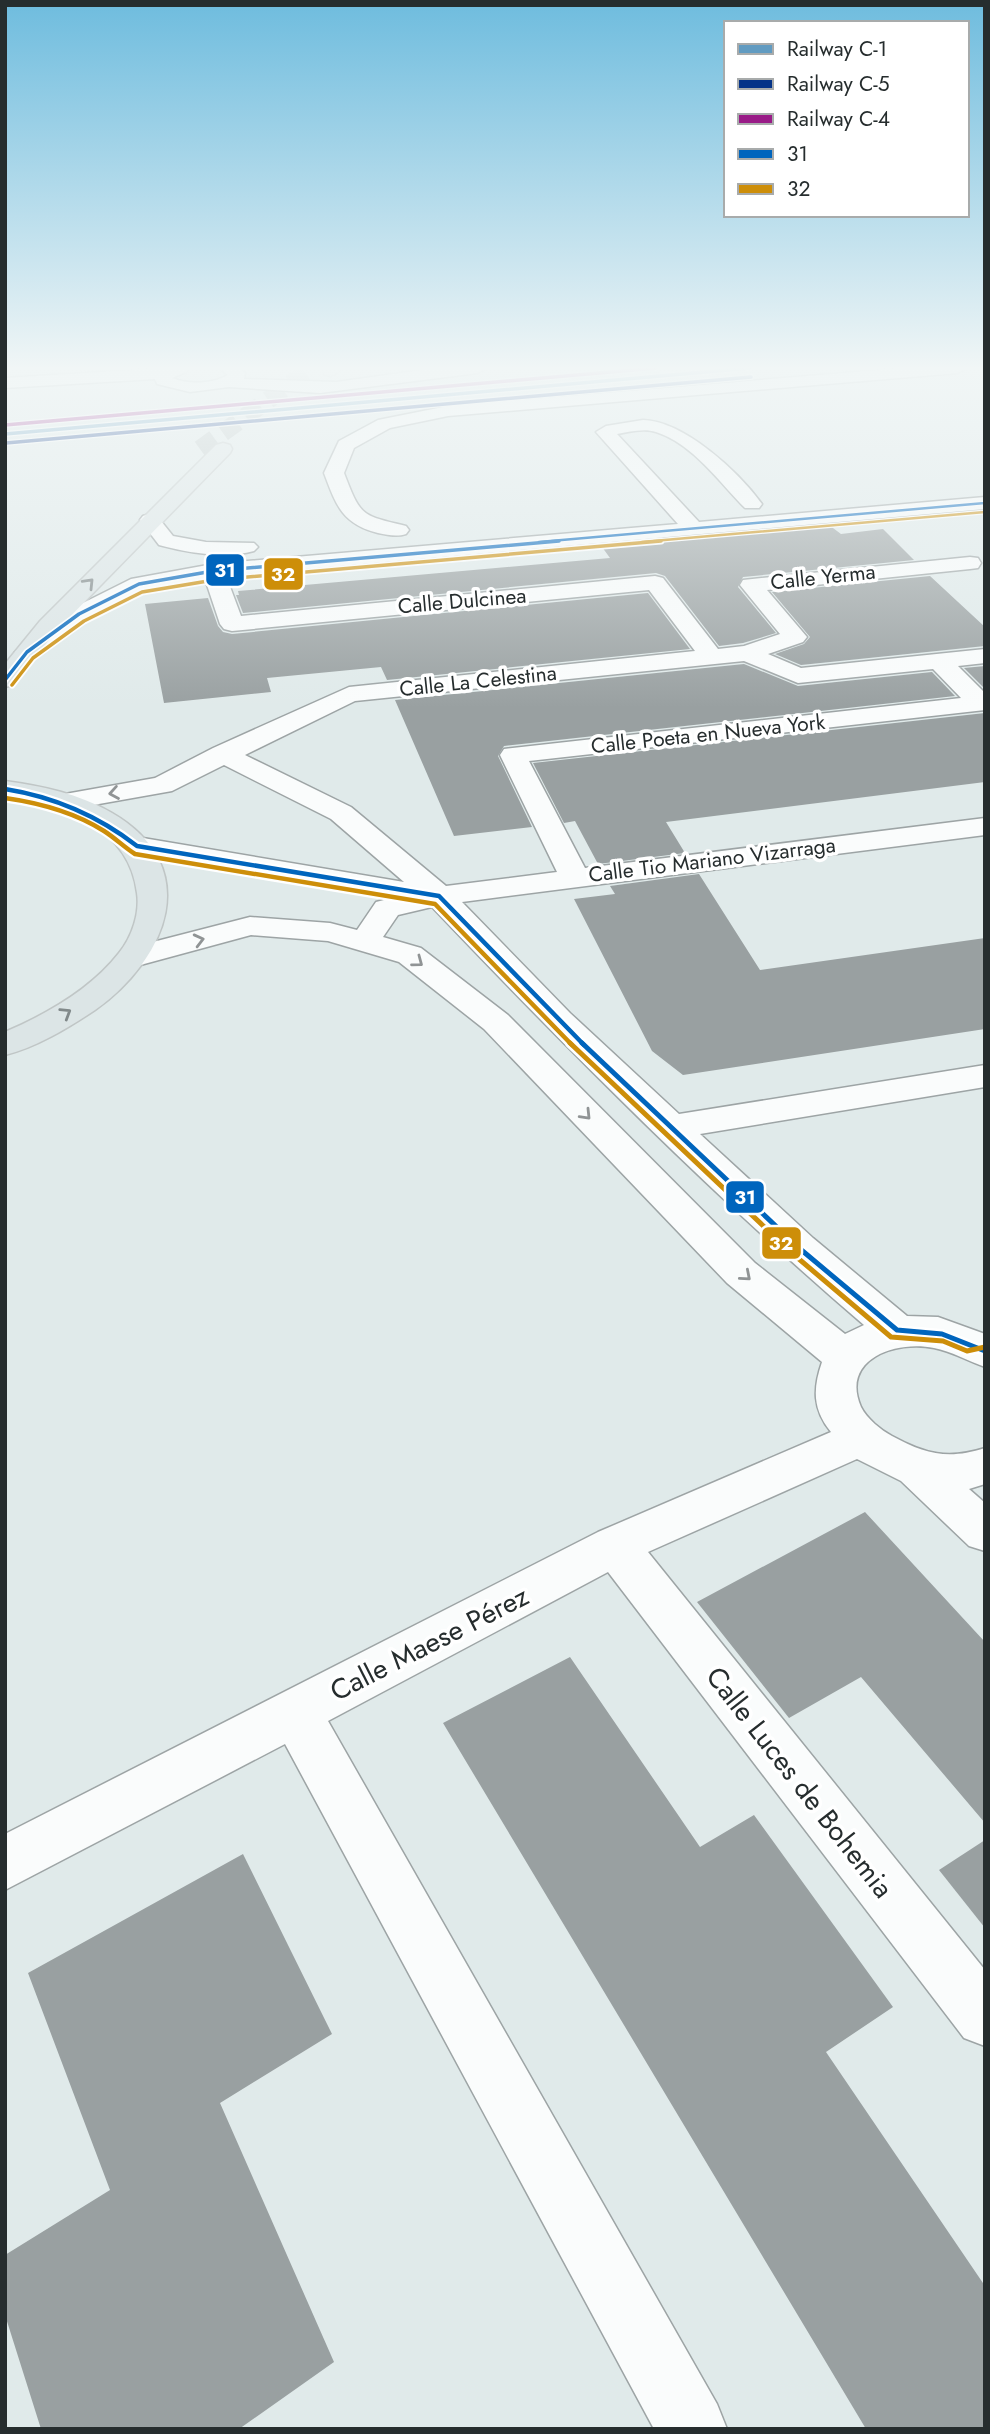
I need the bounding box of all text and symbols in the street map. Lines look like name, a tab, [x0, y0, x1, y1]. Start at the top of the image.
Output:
legend	[724, 21, 969, 217]
text: Railway C-1	[787, 34, 887, 64]
text: Railway C-5	[787, 69, 890, 99]
text: Railway C-4	[787, 104, 890, 134]
text: 31	[787, 139, 808, 169]
text: 32	[787, 174, 810, 204]
line badge: 31	[205, 553, 245, 587]
text: 31	[214, 557, 236, 584]
line badge: 32	[263, 557, 304, 591]
street label: Calle Yerma	[769, 557, 877, 597]
text: 32	[271, 561, 295, 588]
one-way arrow	[80, 578, 93, 591]
street label: Calle Dulcinea	[397, 580, 527, 622]
street label: Calle La Celestina	[398, 658, 558, 704]
street label: Calle Poeta en Nueva York	[590, 707, 827, 761]
one-way arrow	[108, 785, 119, 800]
street label: Calle Tio Mariano Vizarraga	[587, 830, 837, 890]
one-way arrow	[192, 933, 204, 948]
one-way arrow	[410, 954, 423, 967]
one-way arrow	[58, 1009, 71, 1022]
one-way arrow	[578, 1106, 591, 1119]
line badge: 31	[725, 1180, 765, 1214]
text: 31	[734, 1184, 756, 1211]
line badge: 32	[761, 1226, 802, 1260]
text: 32	[769, 1230, 793, 1257]
one-way arrow	[738, 1268, 751, 1281]
street label: Calle Maese Pérez	[323, 1576, 536, 1711]
street label: Calle Luces de Bohemia	[696, 1658, 903, 1907]

